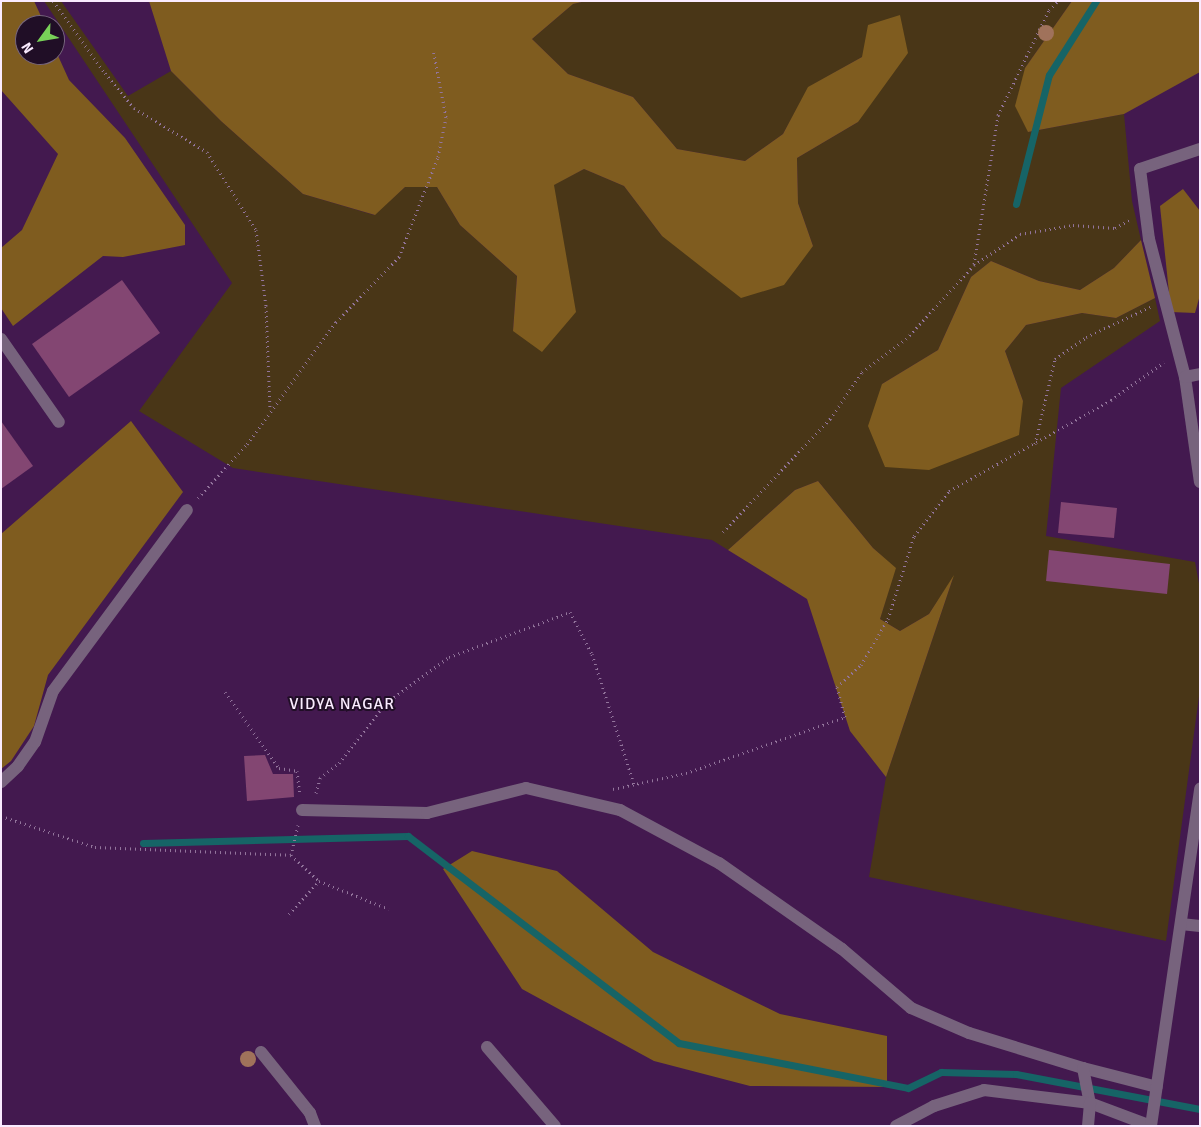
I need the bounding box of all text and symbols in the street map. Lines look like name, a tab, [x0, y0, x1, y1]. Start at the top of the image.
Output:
north arrow	[15, 15, 65, 65]
text: N	[18, 39, 37, 56]
district label: VIDYA NAGAR	[288, 694, 396, 714]

